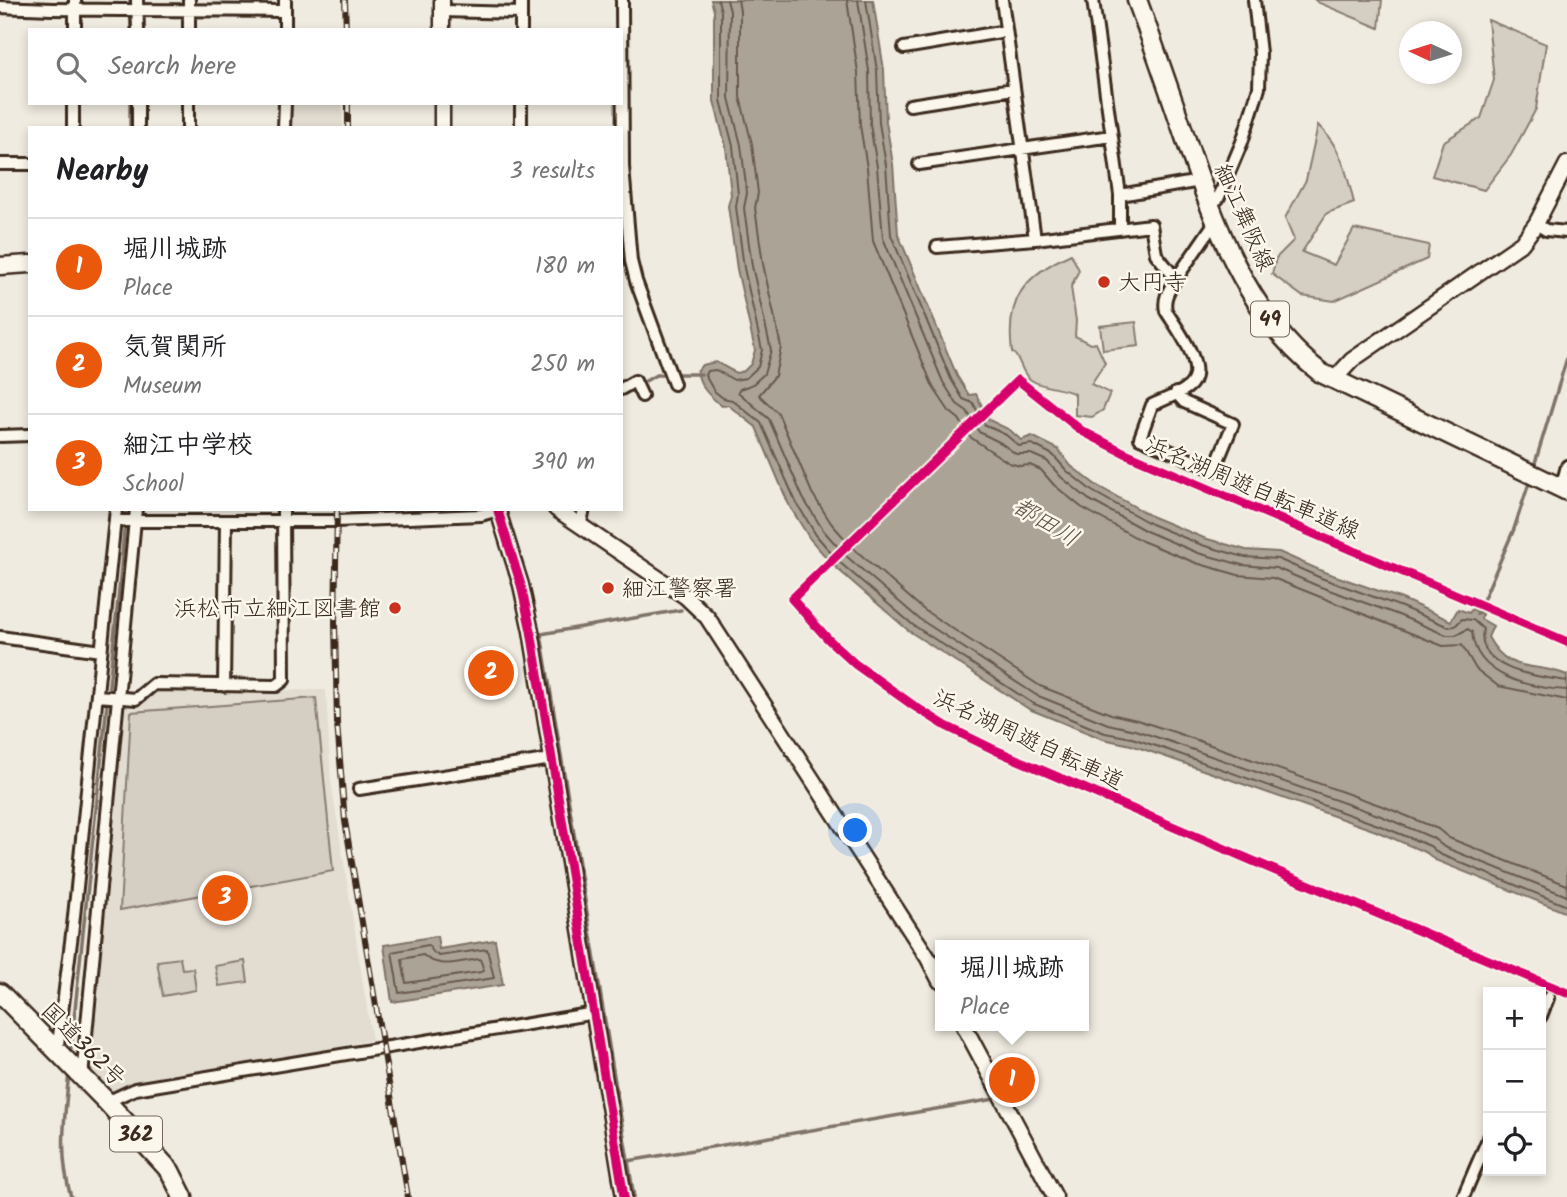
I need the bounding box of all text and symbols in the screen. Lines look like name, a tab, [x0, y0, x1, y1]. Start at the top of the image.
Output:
north arrow	[1399, 21, 1462, 84]
search box	[28, 28, 623, 105]
text: Search here	[108, 46, 236, 88]
icon: search	[52, 48, 90, 86]
text: Nearby	[56, 148, 148, 196]
text: 3 results	[509, 154, 595, 190]
street label: 細江舞阪線	[1203, 158, 1283, 278]
text: 堀川城跡	[123, 229, 227, 271]
text: 1	[76, 249, 82, 285]
text: 180 m	[535, 249, 595, 285]
place label: 大円寺	[1118, 266, 1187, 302]
text: Place	[123, 271, 173, 307]
marker: 大円寺	[1096, 274, 1112, 290]
road number: 49	[1251, 302, 1289, 336]
text: 気賀関所	[123, 327, 227, 369]
text: 2	[72, 347, 86, 383]
text: 250 m	[530, 347, 595, 383]
text: Museum	[123, 369, 202, 405]
text: 細江中学校	[123, 425, 253, 467]
street label: 浜名湖周遊自転車道線	[1139, 427, 1365, 550]
text: 3	[73, 445, 85, 481]
text: 390 m	[532, 445, 595, 481]
text: School	[123, 467, 184, 503]
water label: 都田川	[1004, 488, 1086, 559]
place label: 細江警察署	[622, 572, 737, 608]
marker: 細江警察署	[600, 580, 616, 596]
place label: 浜松市立細江図書館	[174, 592, 381, 628]
marker: 浜松市立細江図書館	[387, 600, 403, 616]
pin: 2	[468, 647, 514, 699]
street label: 浜名湖周遊自転車道	[927, 681, 1130, 801]
your location	[838, 813, 872, 847]
pin: 3	[202, 872, 248, 924]
popup	[935, 940, 1089, 1031]
text: 堀川城跡	[960, 948, 1064, 990]
map controls	[1483, 987, 1546, 1176]
button: +	[1483, 987, 1546, 1050]
text: Place	[960, 990, 1009, 1026]
street label: 国道362号	[32, 994, 134, 1096]
button: −	[1483, 1050, 1546, 1113]
pin: 1	[989, 1054, 1035, 1106]
button: locate	[1483, 1113, 1546, 1176]
road number: 362	[110, 1116, 162, 1152]

